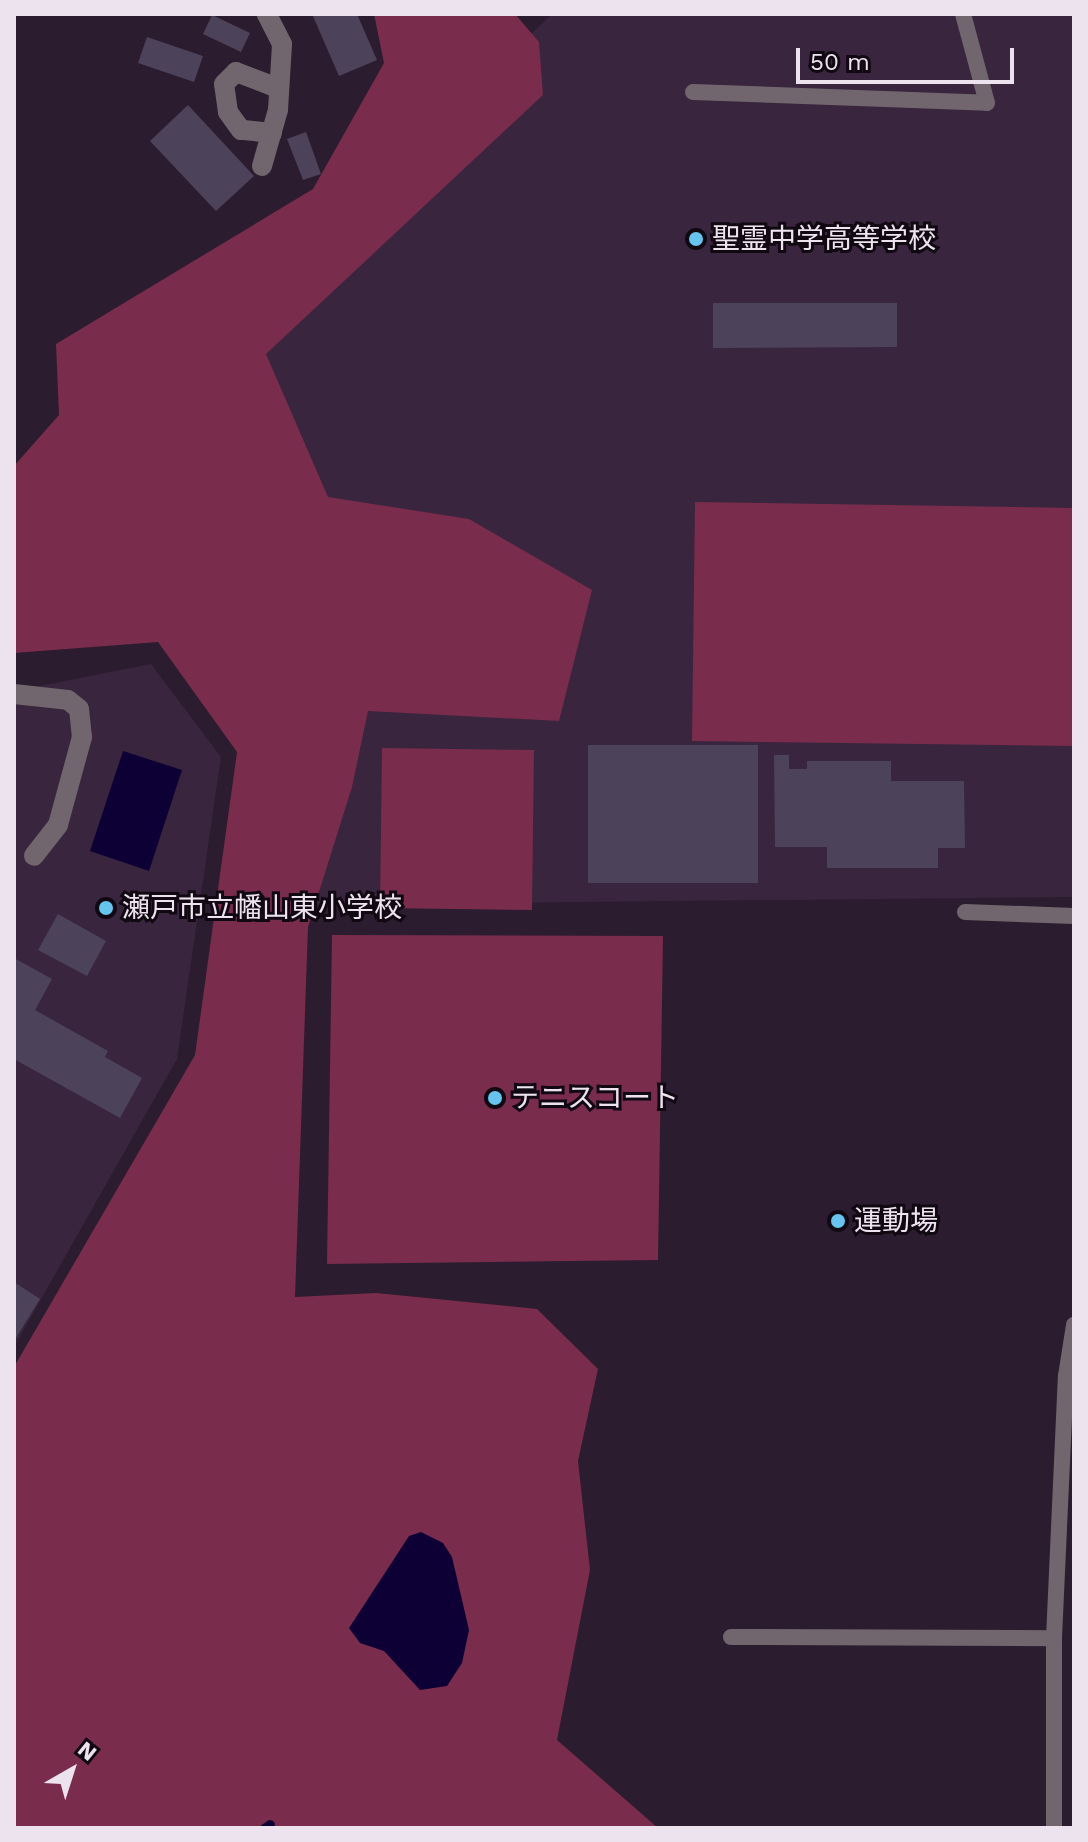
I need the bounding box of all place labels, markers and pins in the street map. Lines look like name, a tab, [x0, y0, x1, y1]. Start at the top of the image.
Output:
place label: 聖霊中学高等学校	[712, 222, 936, 256]
marker: 聖霊中学高等学校	[687, 230, 705, 248]
place label: 瀬戸市立幡山東小学校	[122, 891, 402, 925]
marker: 瀬戸市立幡山東小学校	[97, 899, 115, 917]
place label: テニスコート	[511, 1081, 679, 1115]
marker: テニスコート	[486, 1089, 504, 1107]
place label: 運動場	[854, 1204, 938, 1238]
marker: 運動場	[829, 1212, 847, 1230]

